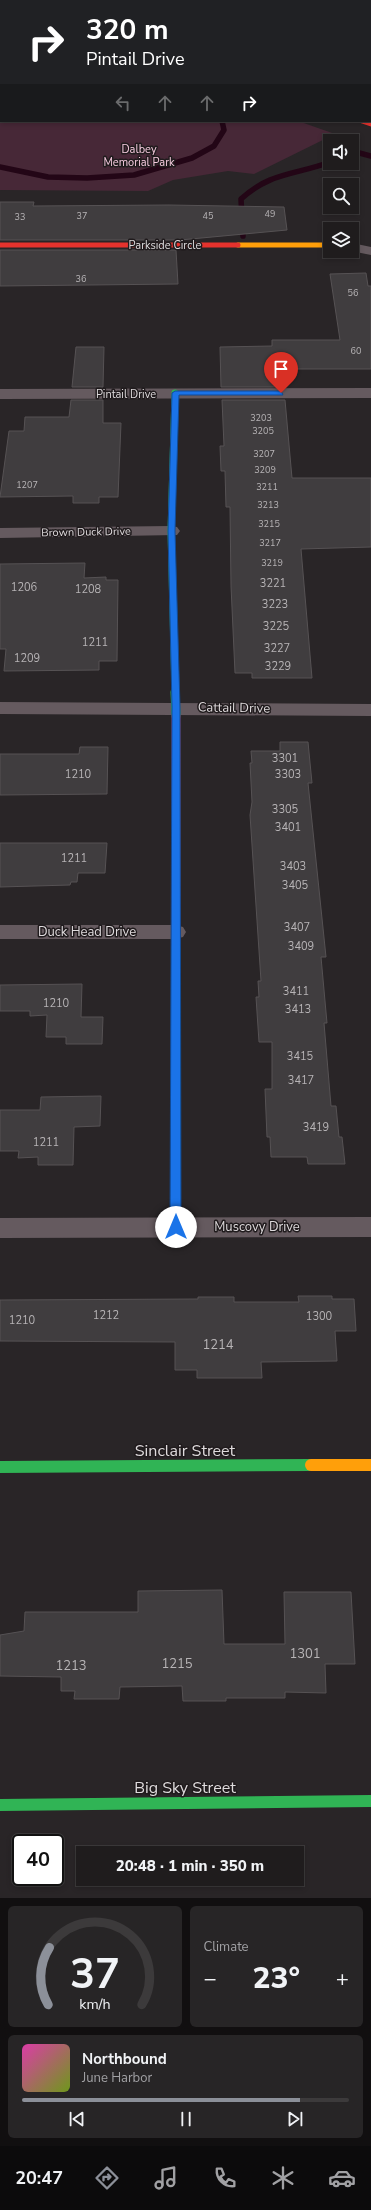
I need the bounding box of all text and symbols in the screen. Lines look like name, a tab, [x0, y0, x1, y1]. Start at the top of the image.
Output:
text: 320 m	[86, 11, 169, 49]
icon: right	[20, 16, 72, 68]
text: Pintail Drive	[86, 47, 184, 71]
icon: left	[112, 92, 134, 114]
icon: ahead	[154, 92, 176, 114]
icon: ahead	[196, 92, 218, 114]
icon: right	[238, 92, 260, 114]
map controls	[323, 134, 359, 258]
button: sound	[323, 134, 359, 170]
park label: Dalbey Memorial Park	[103, 142, 175, 170]
button: search	[323, 178, 359, 214]
house number: 49	[265, 208, 275, 220]
house number: 37	[77, 210, 87, 222]
house number: 45	[203, 210, 213, 222]
house number: 33	[15, 211, 25, 223]
button: layers	[323, 222, 359, 258]
street label: Parkside Circle	[129, 238, 202, 253]
house number: 36	[76, 273, 86, 285]
house number: 56	[348, 287, 358, 299]
house number: 60	[351, 345, 361, 357]
pin	[264, 352, 298, 393]
icon: arrive	[270, 358, 292, 380]
street label: Pintail Drive	[96, 387, 156, 402]
house number: 3203	[250, 412, 272, 424]
house number: 3205	[252, 425, 274, 437]
house number: 3207	[253, 448, 275, 460]
house number: 3209	[254, 464, 276, 476]
house number: 1207	[16, 479, 38, 491]
house number: 3211	[256, 481, 278, 493]
house number: 3213	[257, 499, 279, 511]
house number: 3215	[258, 518, 280, 530]
street label: Brown Duck Drive	[41, 524, 131, 540]
house number: 3217	[259, 537, 281, 549]
house number: 3219	[261, 557, 283, 569]
house number: 3221	[260, 576, 286, 591]
house number: 1206	[11, 580, 38, 595]
house number: 1208	[75, 582, 102, 597]
house number: 3223	[262, 597, 288, 612]
house number: 3225	[263, 619, 290, 634]
house number: 1211	[82, 635, 108, 650]
house number: 3227	[264, 641, 290, 656]
house number: 1209	[14, 651, 40, 666]
house number: 3229	[265, 659, 291, 674]
street label: Cattail Drive	[198, 698, 270, 718]
house number: 3301	[272, 751, 298, 766]
house number: 1210	[65, 767, 92, 782]
house number: 3303	[275, 767, 301, 782]
house number: 3305	[272, 802, 299, 817]
house number: 3401	[275, 820, 301, 835]
house number: 1211	[61, 851, 87, 866]
house number: 3403	[280, 859, 306, 874]
house number: 3405	[282, 878, 309, 893]
house number: 3407	[284, 920, 310, 935]
street label: Duck Head Drive	[38, 923, 136, 941]
house number: 3409	[288, 939, 314, 954]
house number: 3411	[283, 984, 309, 999]
house number: 1210	[43, 996, 70, 1011]
house number: 3413	[285, 1002, 311, 1017]
house number: 3415	[287, 1049, 314, 1064]
house number: 3417	[288, 1073, 314, 1088]
house number: 3419	[303, 1120, 329, 1135]
house number: 1211	[33, 1135, 59, 1150]
position arrow	[155, 1206, 197, 1248]
street label: Muscovy Drive	[214, 1218, 300, 1236]
house number: 1212	[93, 1308, 119, 1323]
house number: 1300	[306, 1309, 333, 1324]
house number: 1210	[9, 1313, 36, 1328]
house number: 1214	[202, 1336, 234, 1354]
street label: Sinclair Street	[135, 1440, 236, 1462]
house number: 1301	[289, 1645, 321, 1663]
house number: 1215	[161, 1655, 193, 1673]
house number: 1213	[55, 1657, 87, 1675]
street label: Big Sky Street	[134, 1777, 236, 1799]
speed limit sign: 40	[12, 1834, 64, 1886]
text: 20:48 · 1 min · 350 m	[116, 1856, 264, 1876]
text: Climate	[204, 1938, 249, 1956]
text: 37	[70, 1945, 120, 2002]
text: 23°	[252, 1958, 300, 1999]
text: −	[204, 1964, 217, 1994]
text: +	[336, 1964, 349, 1994]
text: km/h	[79, 1994, 110, 2013]
text: Northbound	[82, 2049, 167, 2069]
text: June Harbor	[82, 2069, 152, 2087]
icon: previous	[66, 2108, 88, 2130]
icon: pause	[175, 2108, 197, 2130]
icon: next	[284, 2108, 306, 2130]
icon: directions	[93, 2164, 121, 2192]
icon: music	[152, 2164, 180, 2192]
icon: phone	[211, 2164, 239, 2192]
icon: climate	[269, 2164, 297, 2192]
icon: car	[328, 2164, 356, 2192]
text: 20:47	[15, 2166, 63, 2190]

